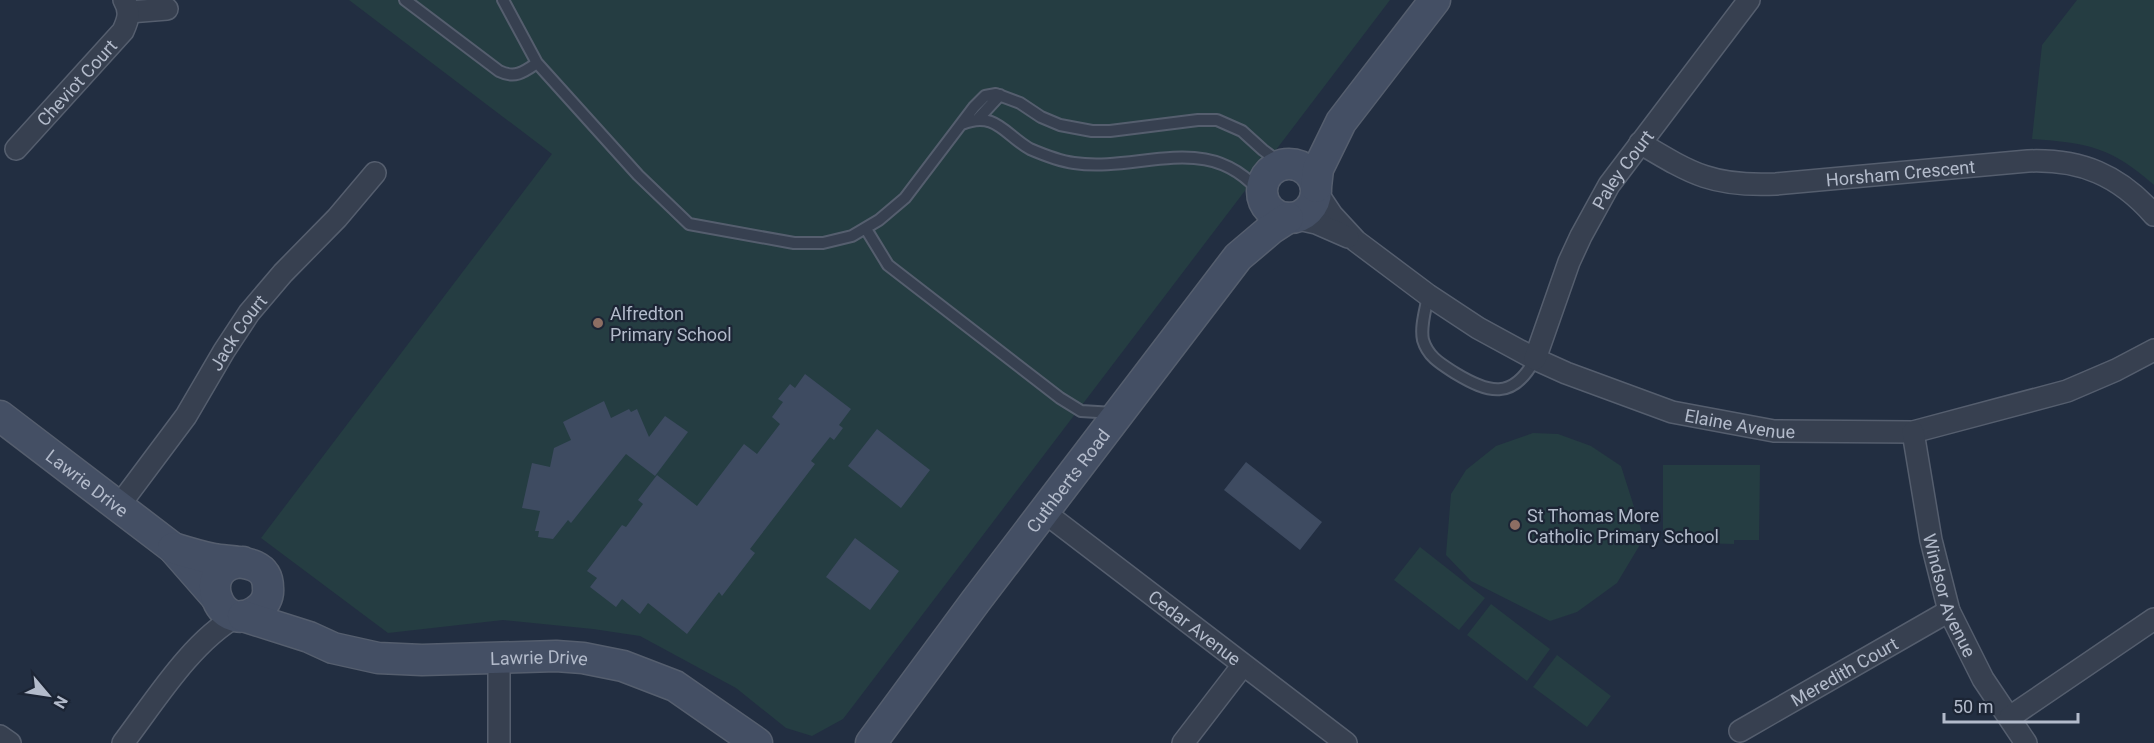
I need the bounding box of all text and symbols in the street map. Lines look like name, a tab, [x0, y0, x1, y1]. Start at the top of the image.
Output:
street label: Cheviot Court	[32, 35, 121, 130]
street label: Paley Court	[1587, 126, 1658, 213]
street label: Horsham Crescent	[1825, 155, 1976, 190]
street label: Jack Court	[205, 290, 271, 374]
place label: Alfredton Primary School	[610, 303, 732, 345]
marker: Alfredton Primary School	[591, 316, 605, 330]
street label: Elaine Avenue	[1683, 404, 1795, 442]
street label: Cuthberts Road	[1021, 425, 1114, 536]
street label: Lawrie Drive	[42, 445, 133, 521]
place label: St Thomas More Catholic Primary School	[1527, 505, 1719, 547]
marker: St Thomas More Catholic Primary School	[1508, 518, 1522, 532]
street label: Windsor Avenue	[1919, 531, 1981, 660]
street label: Cedar Avenue	[1145, 585, 1245, 669]
street label: Meredith Court	[1787, 632, 1901, 710]
street label: Lawrie Drive	[490, 645, 590, 669]
north arrow	[18, 665, 78, 725]
scale bar	[1944, 686, 2078, 724]
text: N	[50, 692, 72, 712]
text: 50 m	[1953, 696, 1993, 717]

